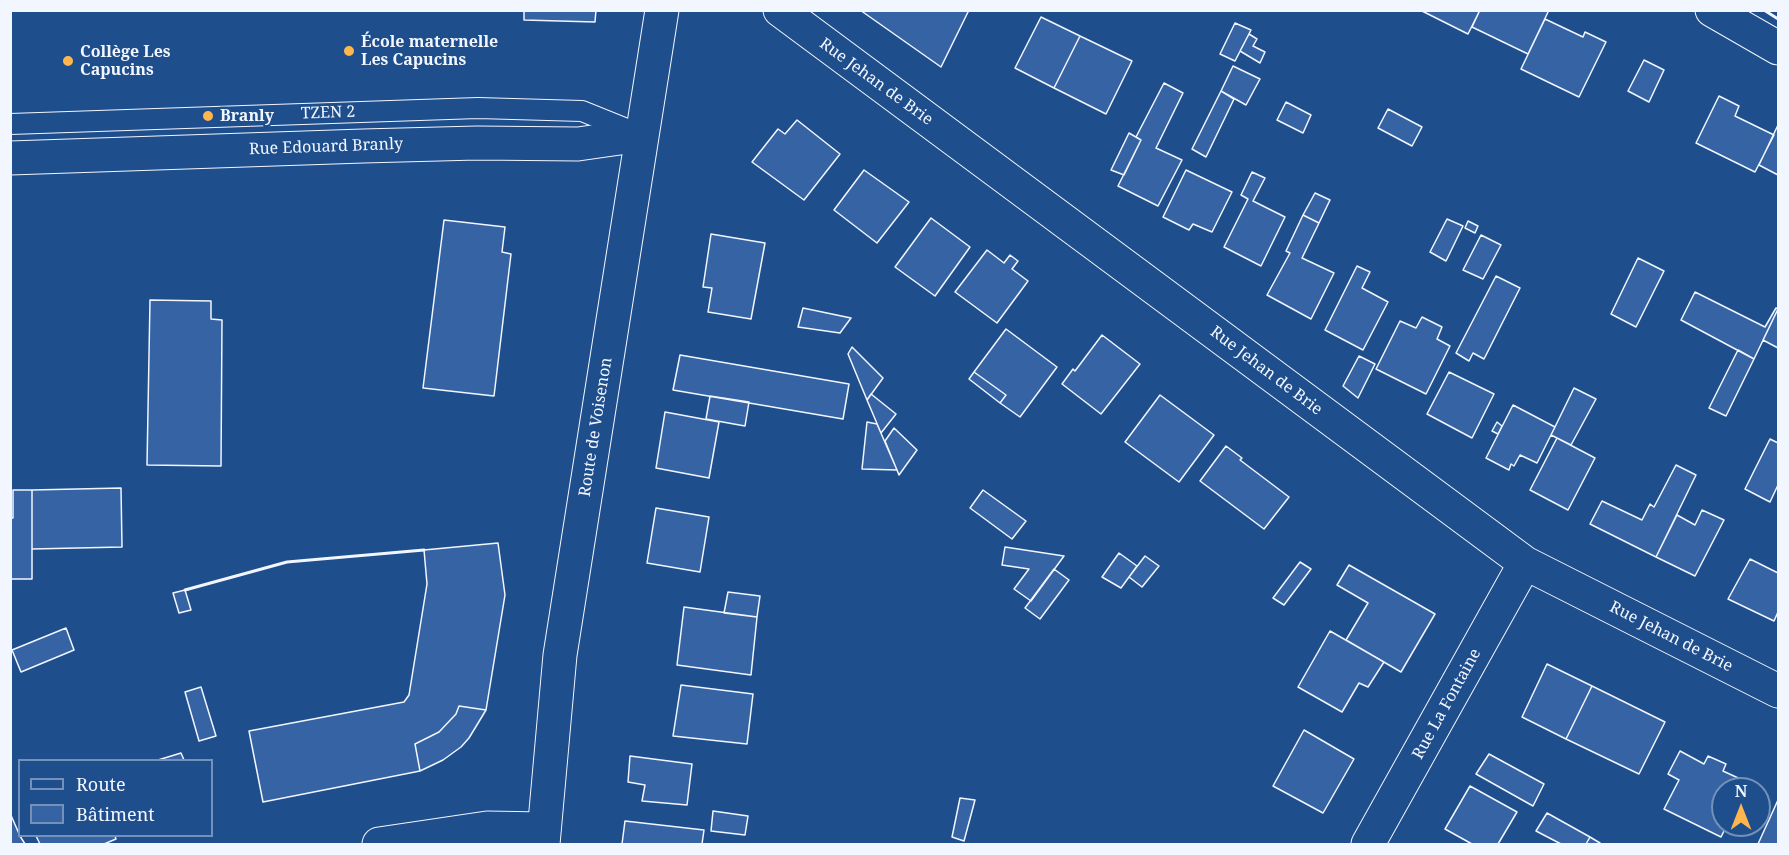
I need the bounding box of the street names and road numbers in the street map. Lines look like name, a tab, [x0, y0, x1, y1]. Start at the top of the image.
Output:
street label: Rue Jehan de Brie	[816, 34, 936, 130]
street label: TZEN 2	[300, 102, 356, 124]
street label: Rue Edouard Branly	[249, 135, 403, 159]
street label: Rue Jehan de Brie	[1206, 323, 1326, 419]
street label: Route de Voisenon	[576, 356, 616, 498]
street label: Rue Jehan de Brie	[1606, 598, 1736, 676]
street label: Rue La Fontaine	[1409, 645, 1485, 763]

